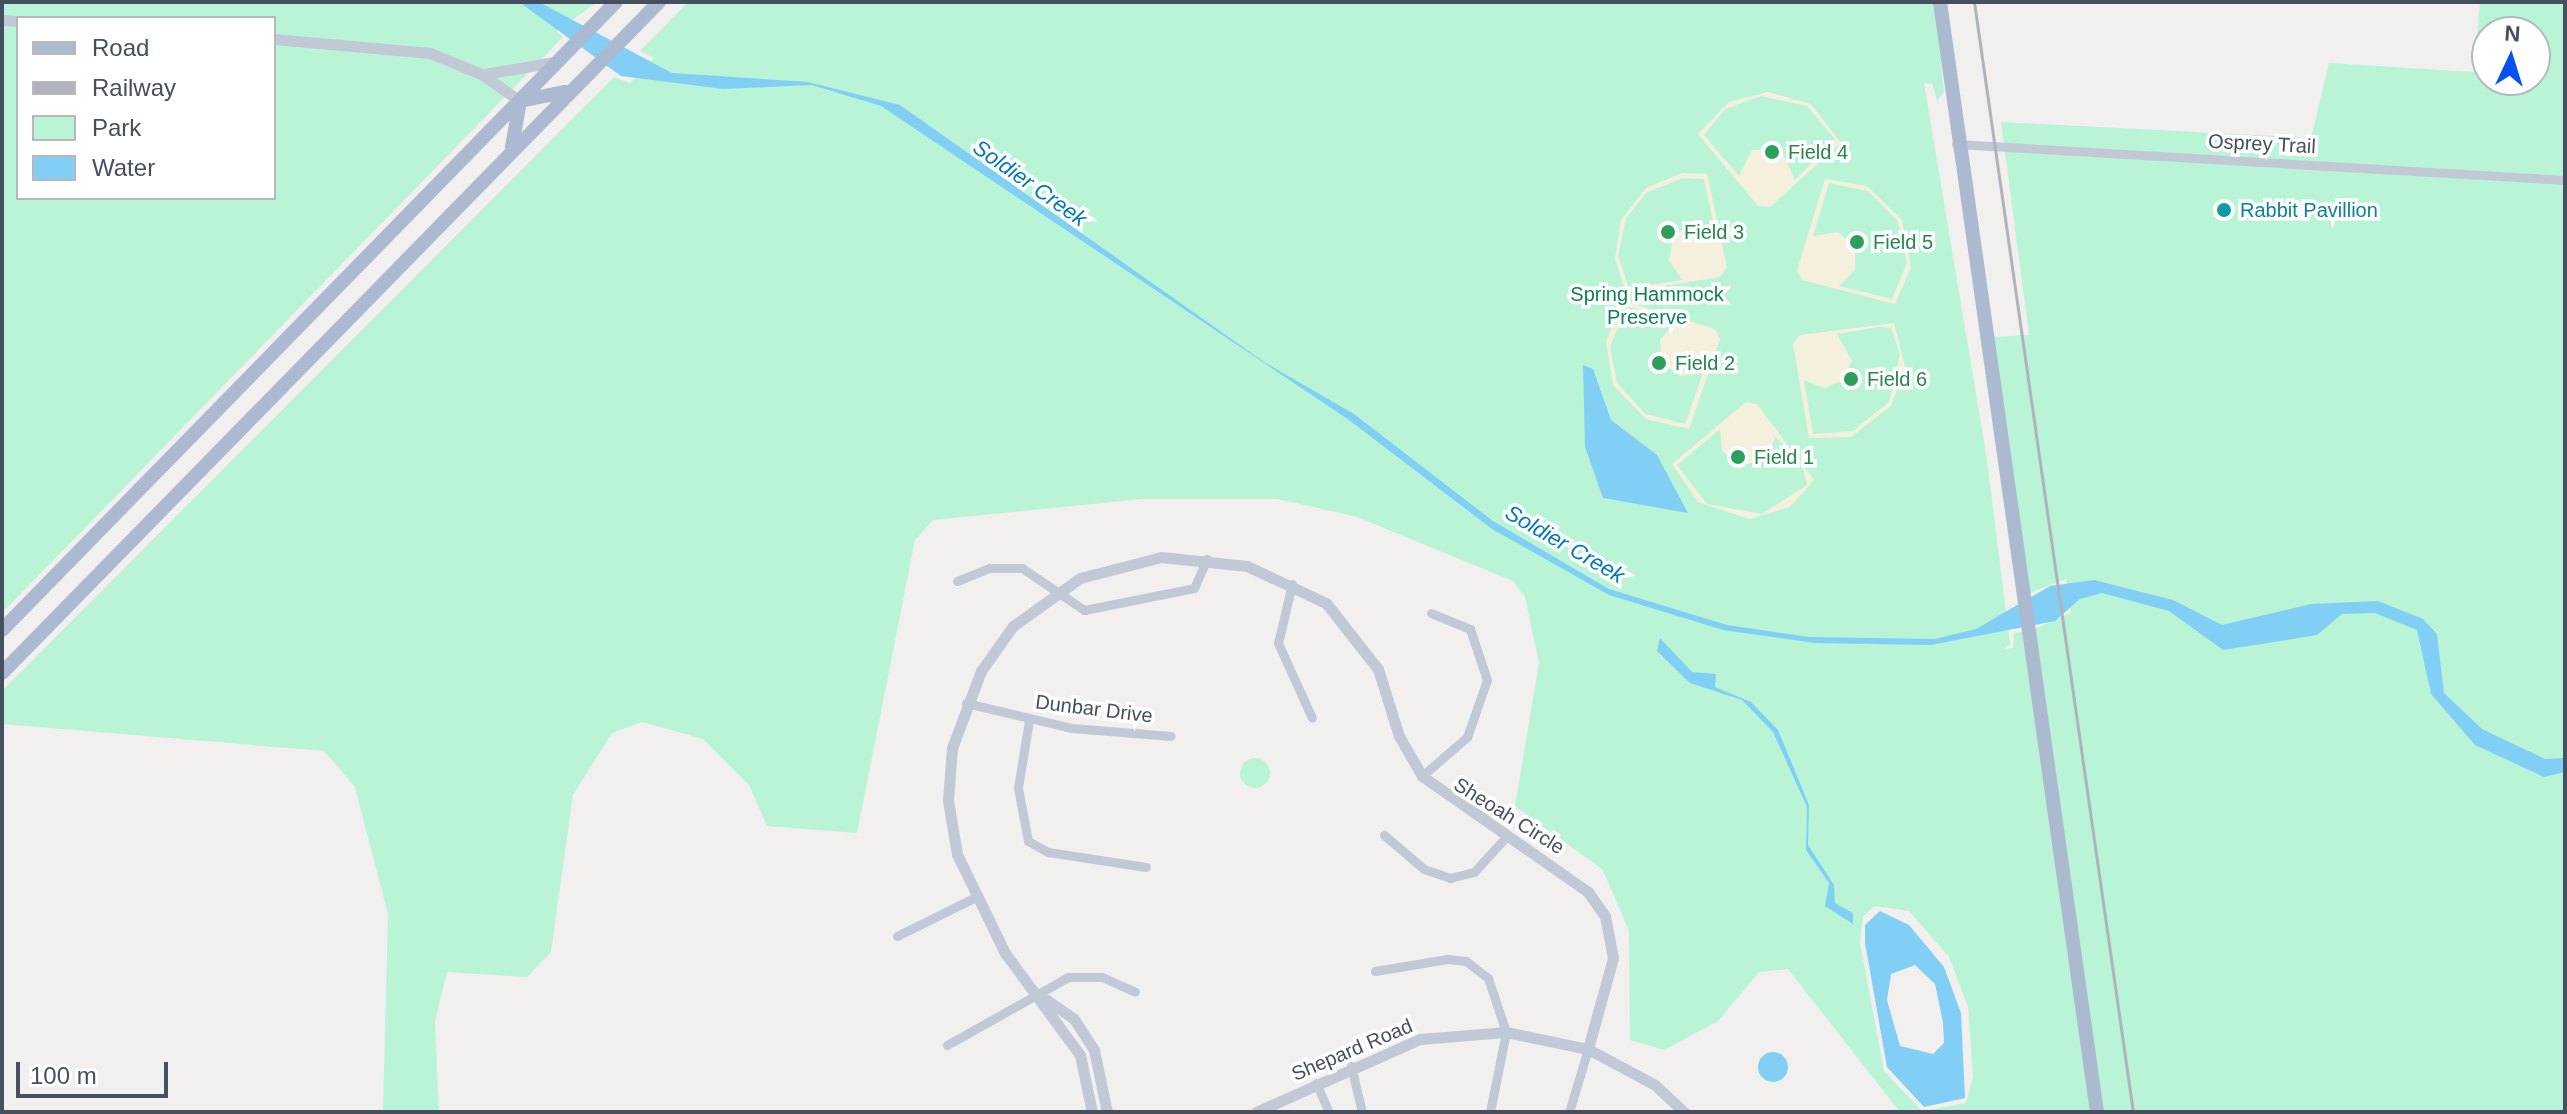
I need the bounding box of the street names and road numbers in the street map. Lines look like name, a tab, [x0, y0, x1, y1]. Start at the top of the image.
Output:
street label: Osprey Trail	[2207, 129, 2317, 159]
street label: Dunbar Drive	[1034, 690, 1154, 728]
street label: Sheoah Circle	[1449, 773, 1569, 859]
street label: Shepard Road	[1288, 1014, 1416, 1086]

